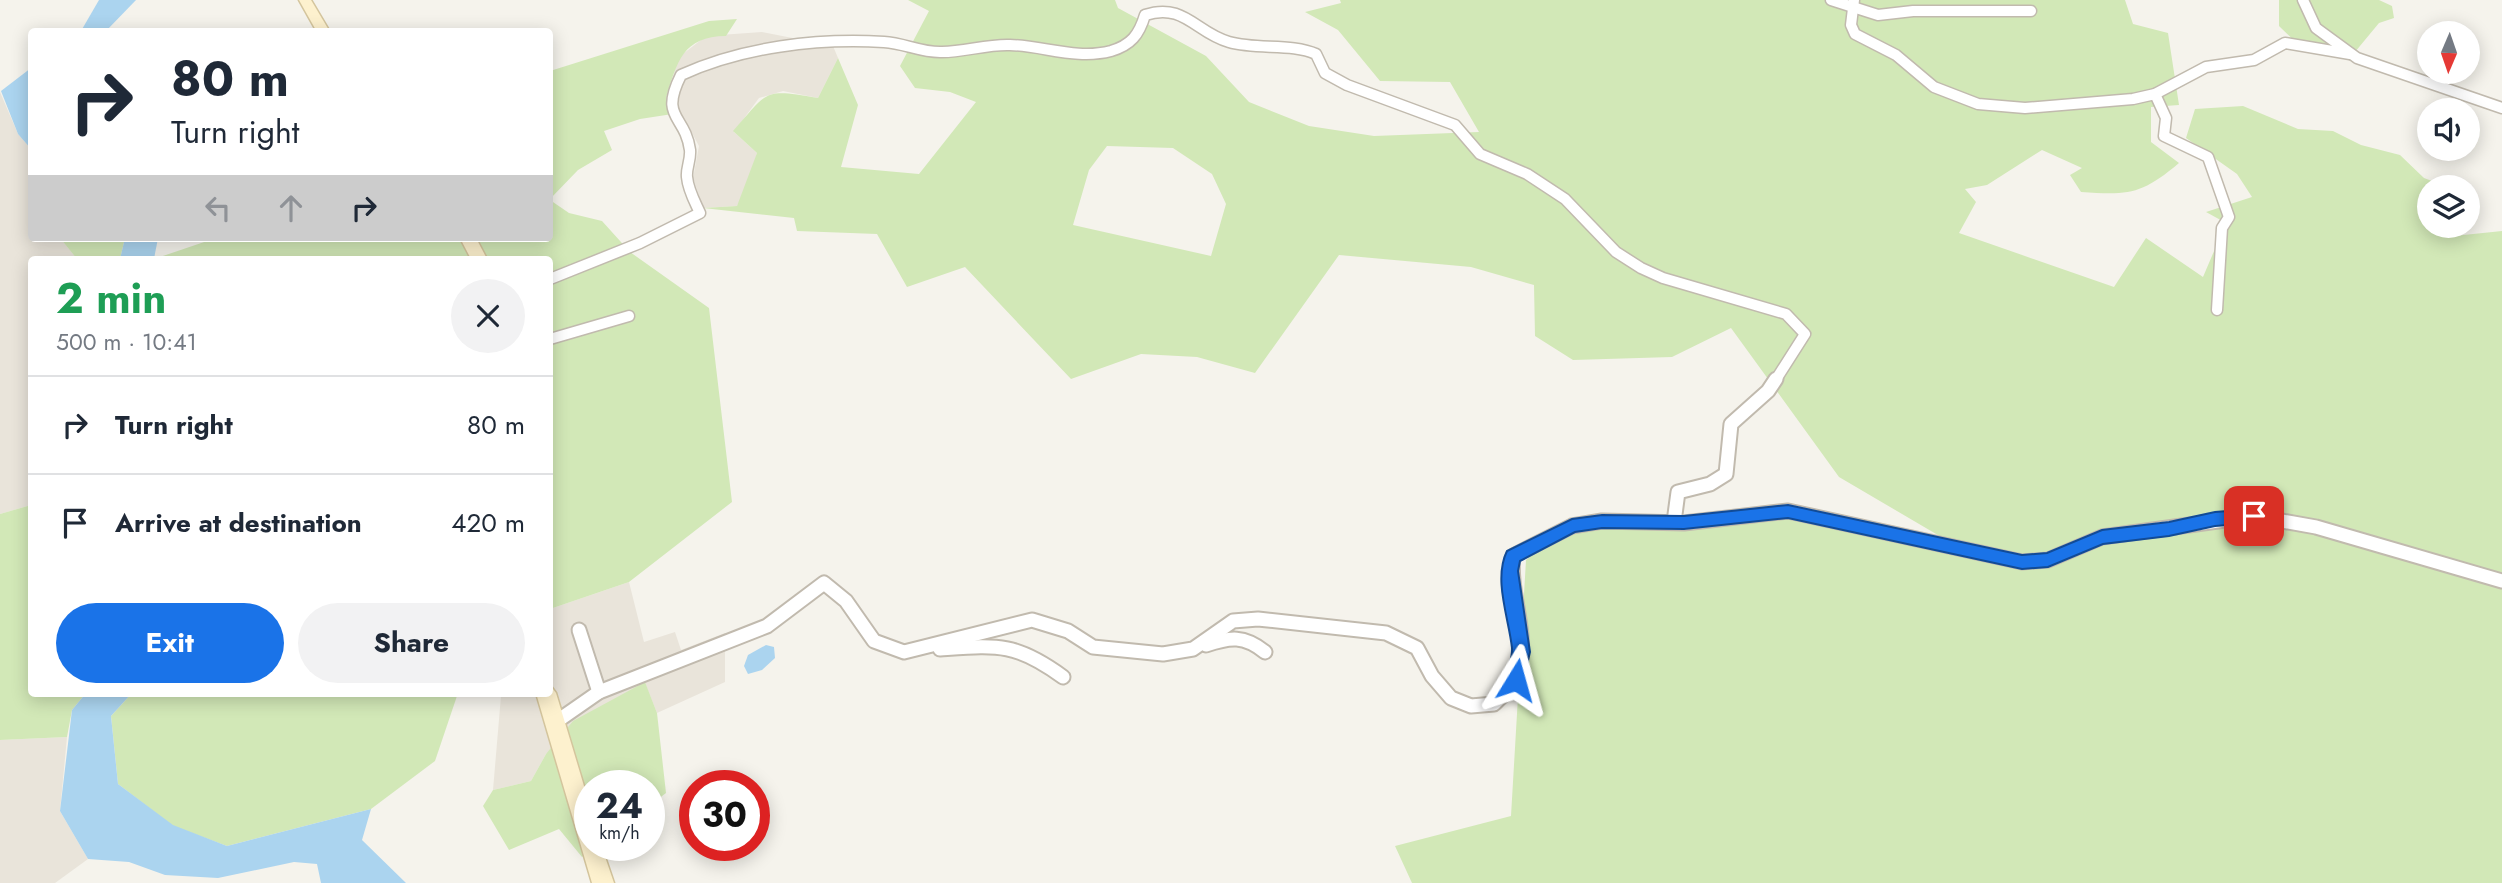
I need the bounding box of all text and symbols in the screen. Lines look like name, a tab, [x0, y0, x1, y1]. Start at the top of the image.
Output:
north arrow	[2417, 21, 2480, 84]
map controls	[2417, 21, 2480, 238]
text: 80 m	[171, 44, 289, 114]
icon: right	[56, 56, 147, 147]
button: sound	[2417, 98, 2480, 161]
text: Turn right	[171, 109, 300, 155]
button: layers	[2417, 175, 2480, 238]
icon: left	[199, 189, 237, 227]
icon: ahead	[272, 189, 310, 227]
icon: right	[345, 189, 383, 227]
text: 2 min	[56, 268, 166, 329]
button: close	[451, 279, 525, 353]
text: 500 m · 10:41	[56, 325, 197, 359]
icon: right	[56, 406, 94, 444]
text: Turn right	[115, 406, 233, 444]
text: 80 m	[467, 406, 525, 444]
pin	[2224, 486, 2284, 546]
icon: arrive	[2235, 497, 2273, 535]
icon: arrive	[56, 504, 94, 542]
text: Arrive at destination	[115, 504, 362, 542]
text: 420 m	[451, 504, 525, 542]
button: Exit	[56, 603, 284, 683]
button: Share	[298, 603, 525, 683]
position arrow	[1479, 643, 1553, 717]
speed limit sign: 30	[679, 770, 770, 861]
text: 24	[596, 781, 643, 831]
text: km/h	[599, 820, 640, 846]

